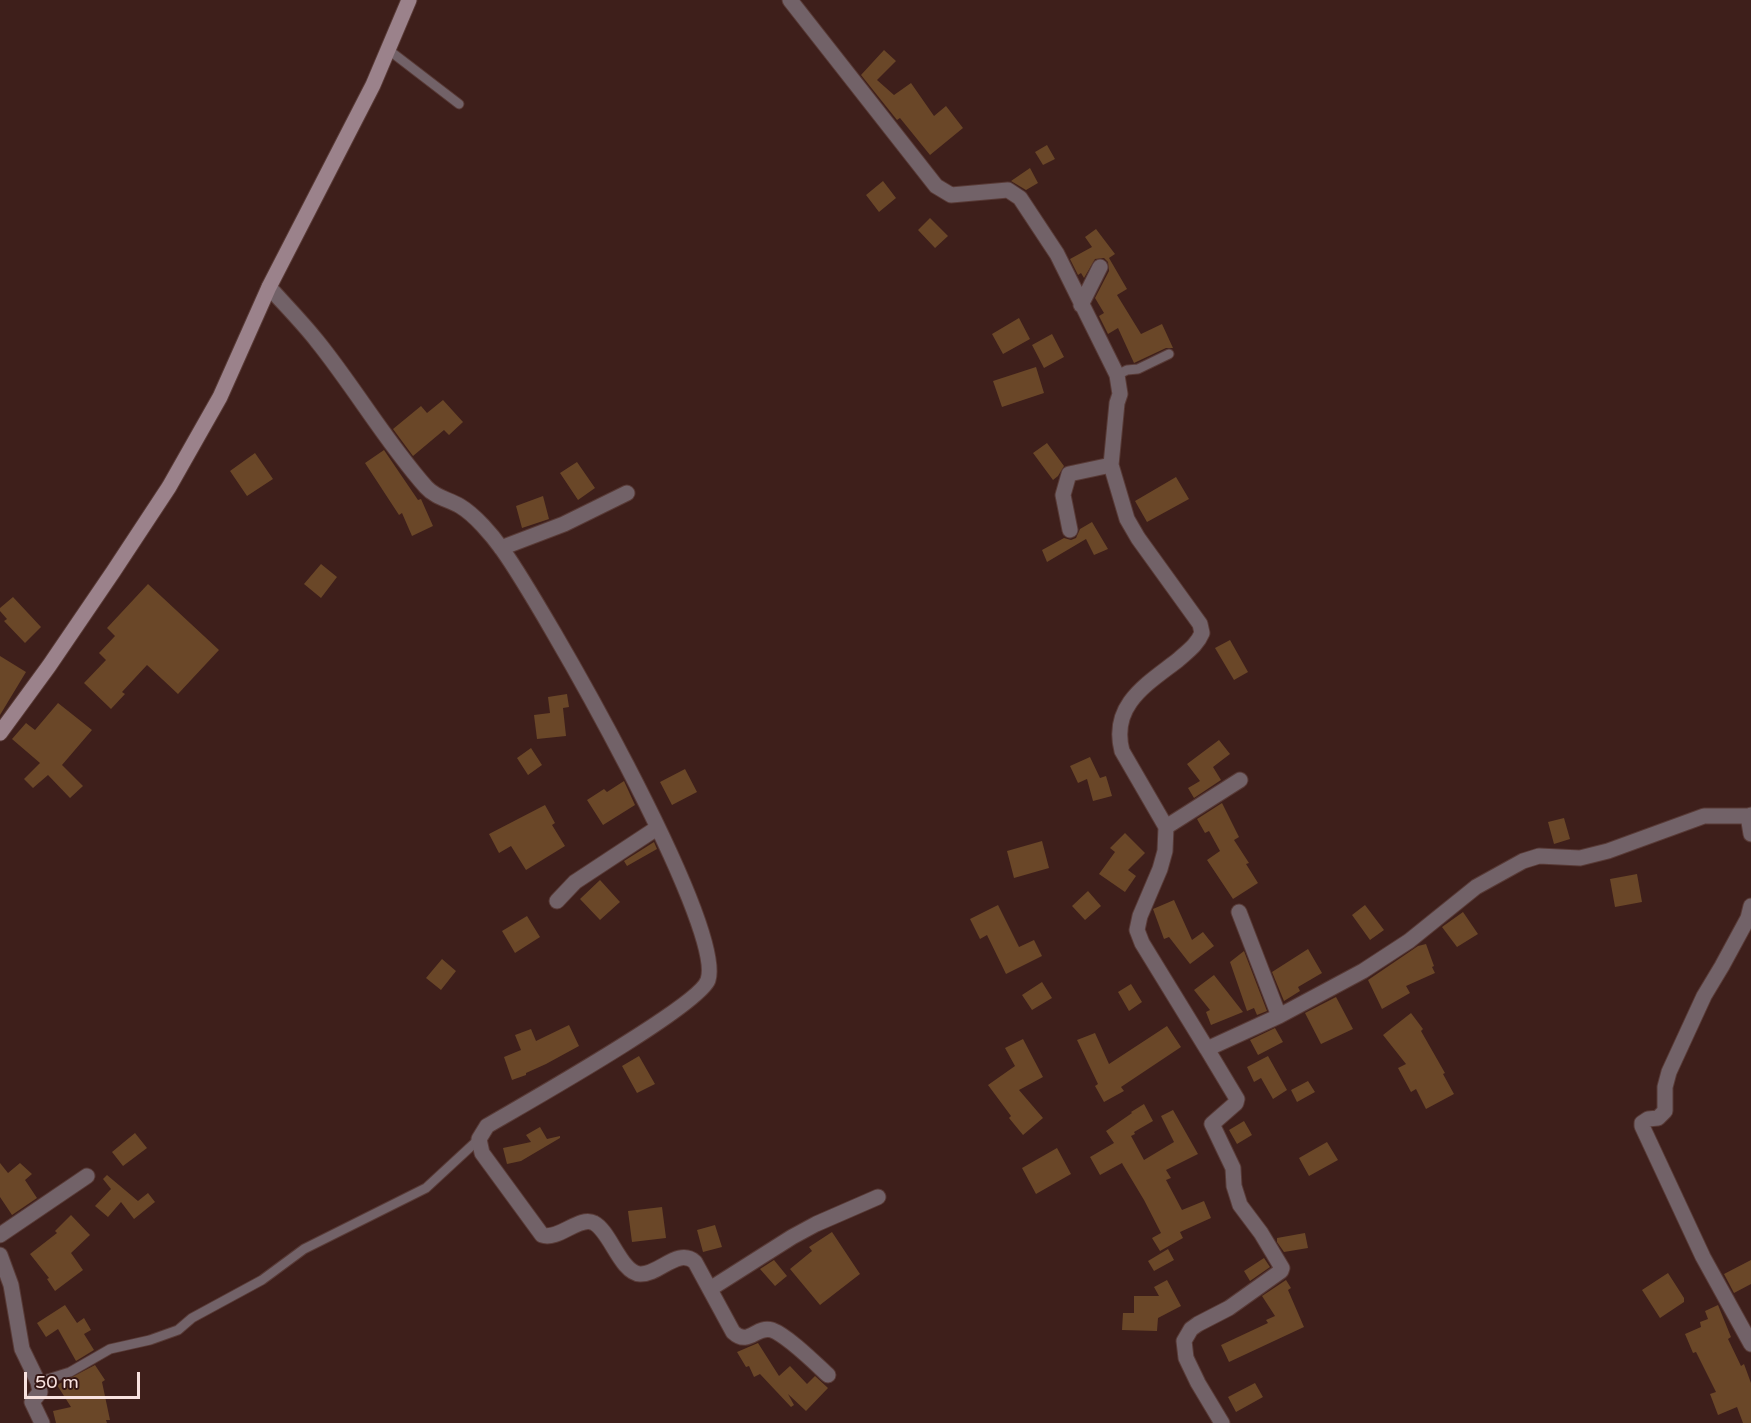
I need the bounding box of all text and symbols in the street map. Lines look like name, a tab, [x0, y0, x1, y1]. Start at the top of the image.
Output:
scale bar	[27, 1360, 142, 1398]
text: 50 m	[35, 1371, 79, 1393]

